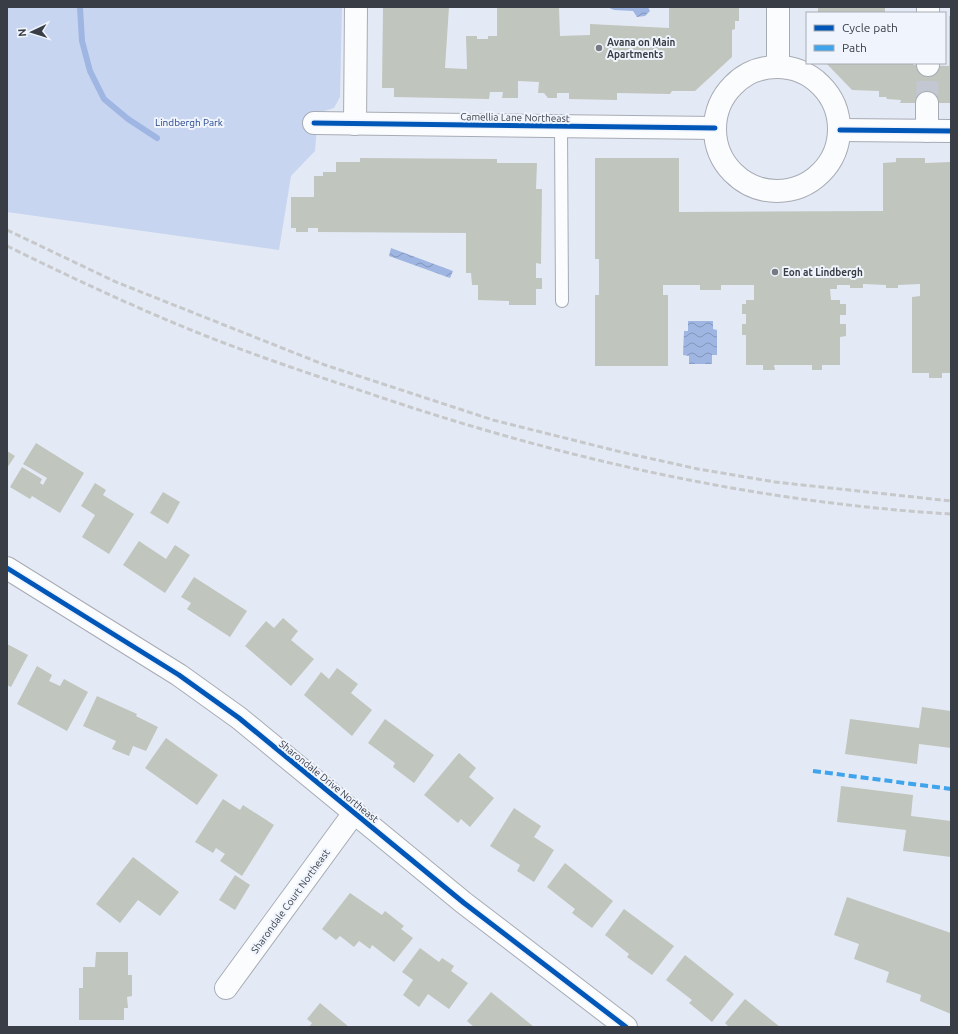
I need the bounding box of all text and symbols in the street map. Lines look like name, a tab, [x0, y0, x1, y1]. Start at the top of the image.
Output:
north arrow	[12, 12, 52, 52]
legend	[806, 12, 946, 64]
text: Cycle path	[842, 21, 898, 34]
text: N	[16, 28, 28, 37]
place label: Avana on Main Apartments	[607, 37, 675, 60]
text: Path	[842, 41, 867, 54]
marker: Avana on Main Apartments	[594, 43, 604, 53]
street label: Camellia Lane Northeast	[460, 111, 570, 124]
park label: Lindbergh Park	[155, 117, 223, 128]
marker: Eon at Lindbergh	[770, 267, 780, 277]
place label: Eon at Lindbergh	[783, 267, 863, 278]
street label: Sharondale Drive Northeast	[277, 738, 380, 825]
street label: Sharondale Court Northeast	[249, 847, 332, 955]

